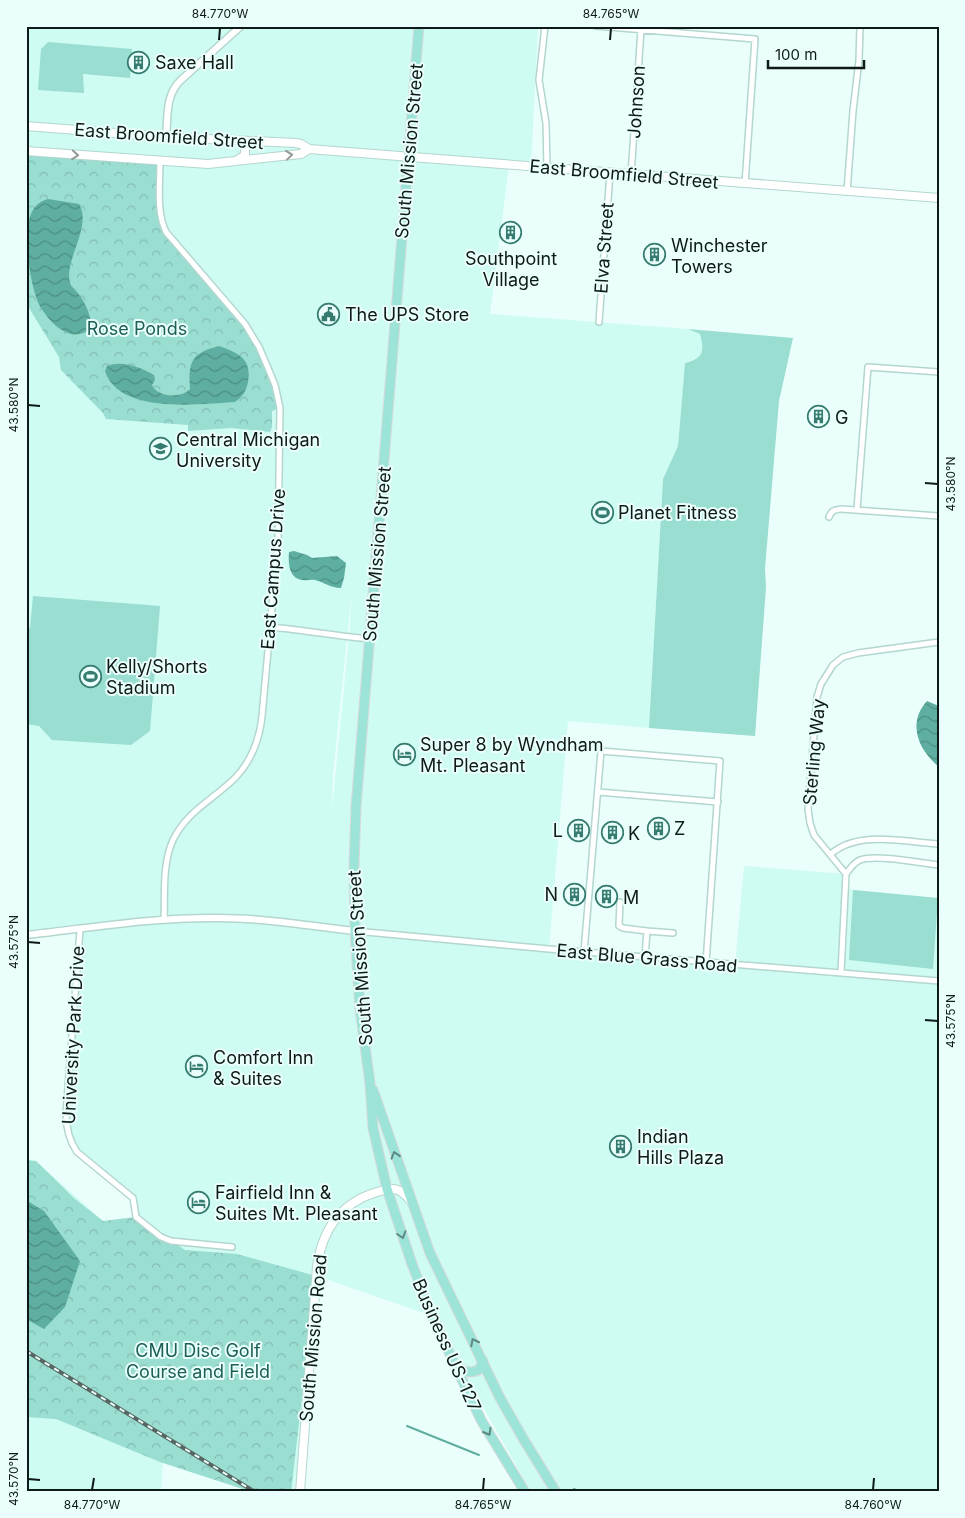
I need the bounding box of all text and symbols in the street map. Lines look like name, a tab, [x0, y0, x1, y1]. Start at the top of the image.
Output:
text: 84.770°W	[192, 6, 248, 21]
text: 84.765°W	[583, 6, 640, 21]
scale bar	[768, 38, 864, 70]
text: 100 m	[775, 45, 817, 64]
building icon: Saxe Hall	[127, 50, 151, 74]
place label: Saxe Hall	[155, 52, 234, 73]
street label: South Mission Street	[391, 62, 427, 240]
street label: Johnson	[623, 65, 649, 139]
street label: East Broomfield Street	[74, 119, 264, 153]
one-way arrow	[71, 149, 79, 160]
one-way arrow	[285, 150, 293, 161]
street label: East Broomfield Street	[529, 155, 720, 193]
street label: Elva Street	[590, 202, 618, 294]
building icon: Southpoint Village	[499, 221, 523, 245]
place label: Winchester Towers	[671, 235, 768, 277]
building icon: Winchester Towers	[643, 243, 667, 267]
place label: Southpoint Village	[465, 248, 557, 290]
public building icon: The UPS Store	[317, 302, 341, 326]
place label: The UPS Store	[345, 304, 469, 325]
park label: Rose Ponds	[87, 318, 187, 339]
text: 43.580°N	[6, 378, 21, 432]
building icon: G	[807, 405, 831, 429]
place label: G	[835, 407, 848, 428]
place label: Central Michigan University	[176, 429, 320, 471]
school or university icon: Central Michigan University	[148, 437, 172, 461]
text: 43.580°N	[943, 457, 958, 511]
street label: South Mission Street	[359, 465, 395, 643]
street label: East Campus Drive	[257, 488, 289, 650]
sports icon: Planet Fitness	[590, 500, 614, 524]
place label: Planet Fitness	[618, 502, 737, 523]
place label: Kelly/Shorts Stadium	[106, 656, 208, 698]
sports icon: Kelly/Shorts Stadium	[78, 664, 102, 688]
street label: Sterling Way	[799, 698, 829, 806]
place label: Super 8 by Wyndham Mt. Pleasant	[420, 734, 604, 776]
hotel icon: Super 8 by Wyndham Mt. Pleasant	[392, 742, 416, 766]
building icon: Z	[646, 816, 670, 840]
building icon: L	[567, 818, 591, 842]
place label: Z	[674, 818, 685, 839]
place label: L	[553, 820, 563, 841]
building icon: K	[600, 821, 624, 845]
place label: K	[628, 823, 640, 844]
street label: South Mission Street	[343, 869, 377, 1046]
building icon: N	[562, 882, 586, 906]
place label: N	[544, 884, 558, 905]
building icon: M	[595, 885, 619, 909]
place label: M	[623, 887, 639, 908]
text: 43.575°N	[6, 915, 21, 969]
street label: East Blue Grass Road	[556, 940, 738, 976]
street label: University Park Drive	[58, 945, 88, 1125]
text: 43.575°N	[943, 994, 958, 1048]
place label: Comfort Inn & Suites	[213, 1047, 314, 1089]
hotel icon: Comfort Inn & Suites	[185, 1055, 209, 1079]
place label: Indian Hills Plaza	[637, 1126, 724, 1168]
building icon: Indian Hills Plaza	[609, 1134, 633, 1158]
one-way arrow	[391, 1152, 401, 1160]
place label: Fairfield Inn & Suites Mt. Pleasant	[215, 1182, 378, 1224]
hotel icon: Fairfield Inn & Suites Mt. Pleasant	[187, 1190, 211, 1214]
one-way arrow	[396, 1231, 406, 1239]
street label: South Mission Road	[295, 1253, 331, 1423]
street label: Business US-127	[408, 1275, 486, 1415]
one-way arrow	[470, 1338, 480, 1347]
park label: CMU Disc Golf Course and Field	[126, 1340, 270, 1382]
one-way arrow	[481, 1427, 491, 1436]
text: 43.570°N	[6, 1452, 21, 1506]
text: 84.770°W	[64, 1497, 120, 1512]
text: 84.765°W	[455, 1497, 512, 1512]
text: 84.760°W	[845, 1497, 902, 1512]

